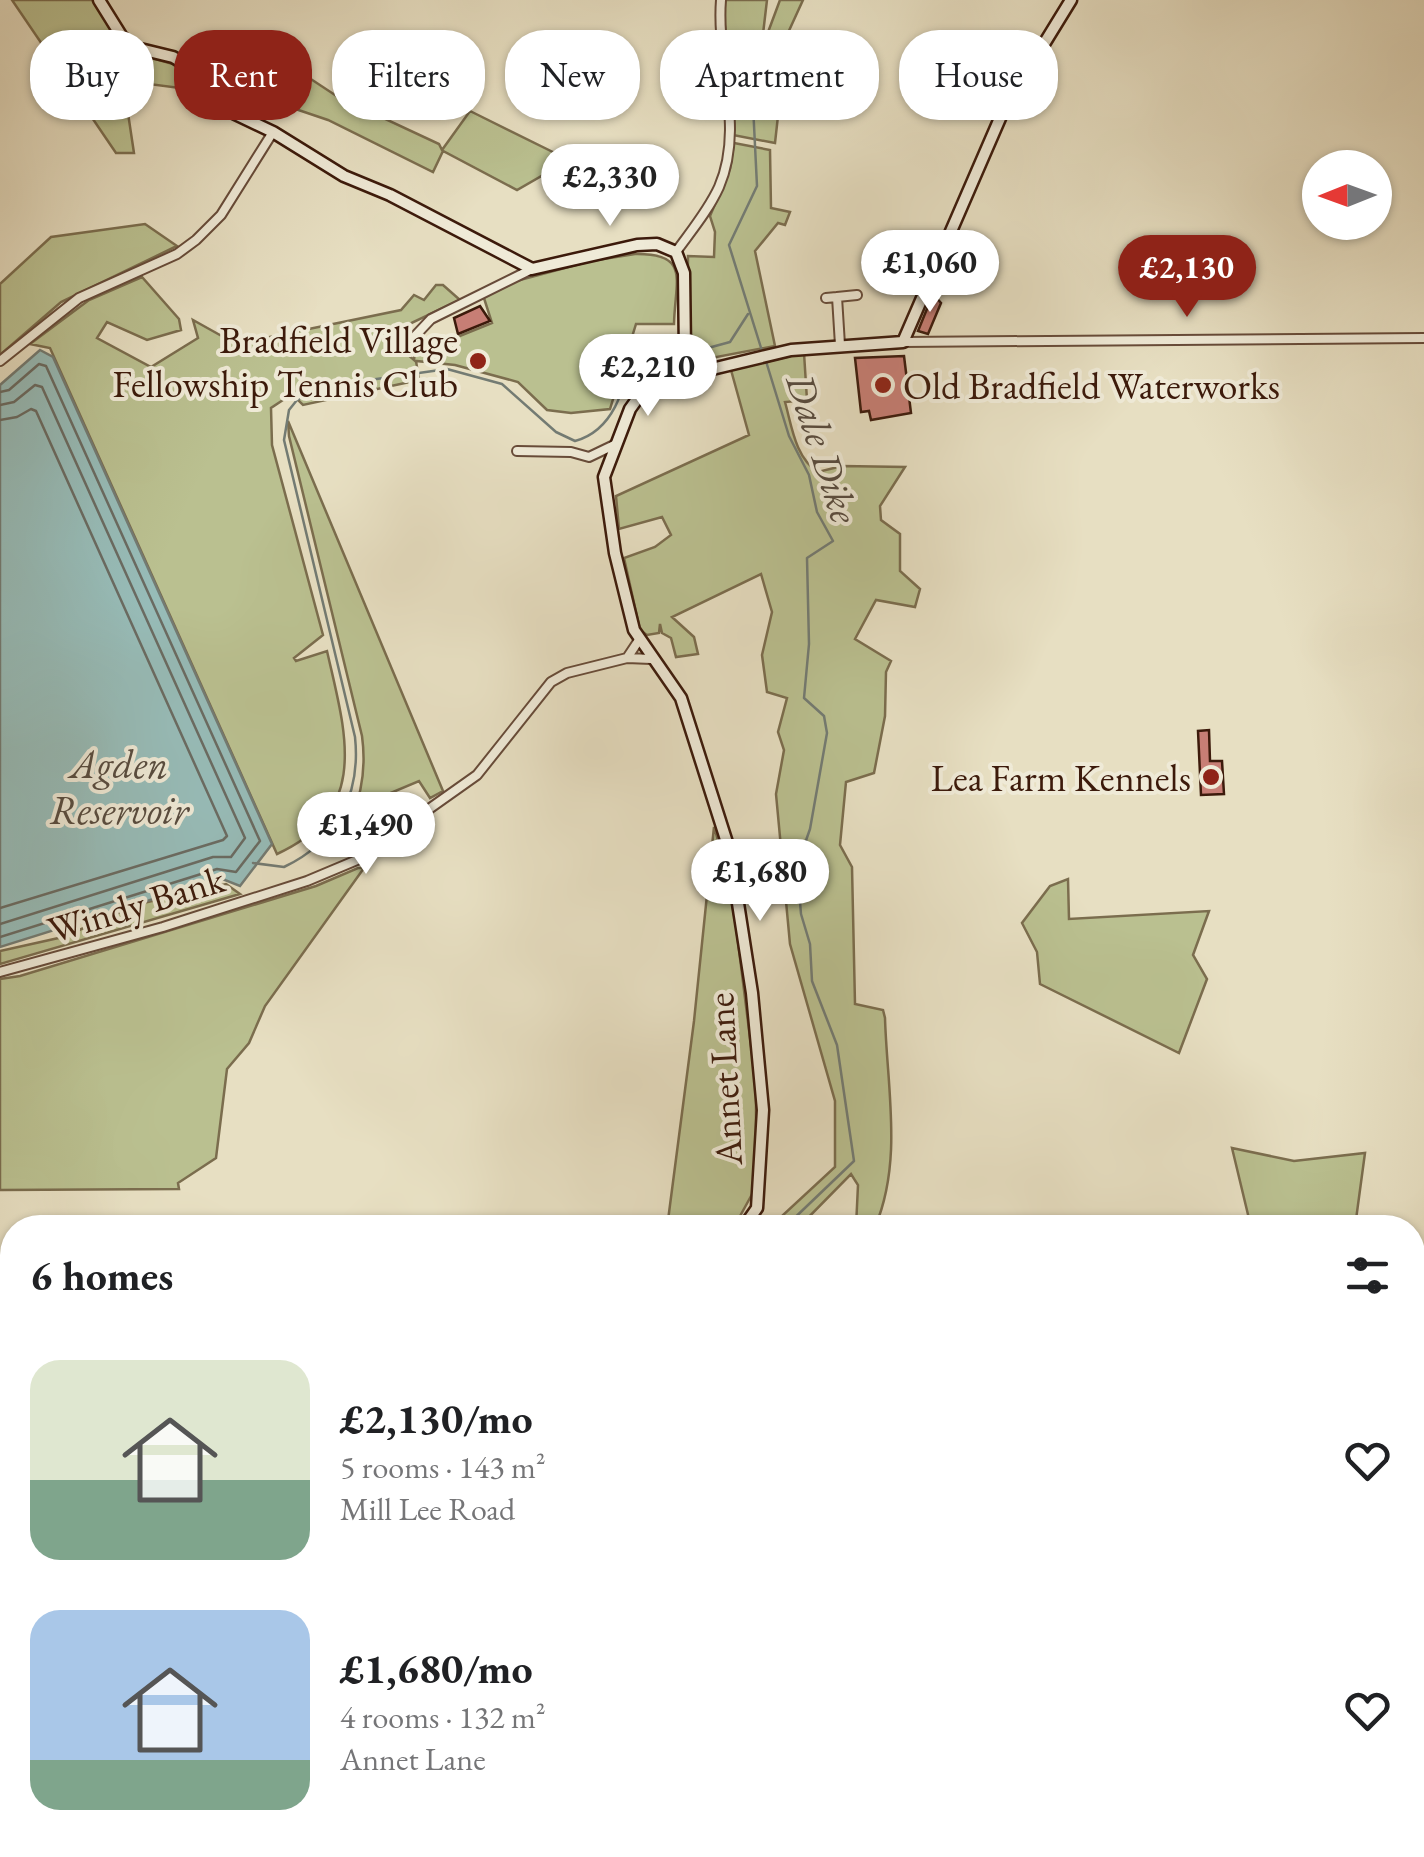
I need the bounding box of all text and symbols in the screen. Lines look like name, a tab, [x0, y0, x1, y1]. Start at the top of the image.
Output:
chip: Buy	[30, 30, 154, 120]
chip: Rent	[174, 30, 312, 120]
chip: Filters	[332, 30, 485, 120]
chip: New	[505, 30, 640, 120]
chip: Apartment	[660, 30, 879, 120]
chip: House	[899, 30, 1058, 120]
pin: £2,330	[529, 144, 691, 229]
north arrow	[1302, 150, 1392, 240]
map controls	[1302, 150, 1392, 240]
text: £2,330	[563, 155, 657, 197]
pin: £1,060	[849, 230, 1011, 315]
pin: £2,130	[1106, 235, 1268, 320]
text: £1,060	[883, 241, 977, 283]
text: £2,130	[1140, 246, 1234, 288]
place label: Bradfield Village Fellowship Tennis Club	[113, 315, 458, 408]
pin: £2,210	[567, 334, 729, 419]
text: £2,210	[601, 345, 695, 387]
marker: Bradfield Village Fellowship Tennis Club	[467, 350, 489, 372]
place label: Old Bradfield Waterworks	[903, 361, 1280, 410]
water label: Dale Dike	[774, 365, 872, 530]
marker: Old Bradfield Waterworks	[872, 374, 894, 396]
water label: Agden Reservoir	[50, 738, 190, 836]
place label: Lea Farm Kennels	[931, 753, 1191, 802]
marker: Lea Farm Kennels	[1200, 766, 1222, 788]
pin: £1,490	[285, 792, 447, 877]
text: £1,490	[319, 803, 413, 845]
pin: £1,680	[679, 839, 841, 924]
text: £1,680	[713, 850, 807, 892]
street label: Windy Bank	[42, 854, 231, 954]
street label: Annet Lane	[695, 991, 753, 1168]
text: 6 homes	[30, 1248, 173, 1303]
icon: filters	[1340, 1248, 1395, 1303]
text: £2,130/mo	[340, 1391, 533, 1446]
icon: home	[110, 1400, 230, 1520]
icon: heart	[1340, 1433, 1395, 1488]
text: 5 rooms · 143 m²	[340, 1446, 546, 1488]
text: Mill Lee Road	[340, 1488, 515, 1530]
text: £1,680/mo	[340, 1641, 533, 1696]
icon: home	[110, 1650, 230, 1770]
icon: heart	[1340, 1683, 1395, 1738]
text: 4 rooms · 132 m²	[340, 1696, 546, 1738]
text: Annet Lane	[340, 1738, 486, 1780]

